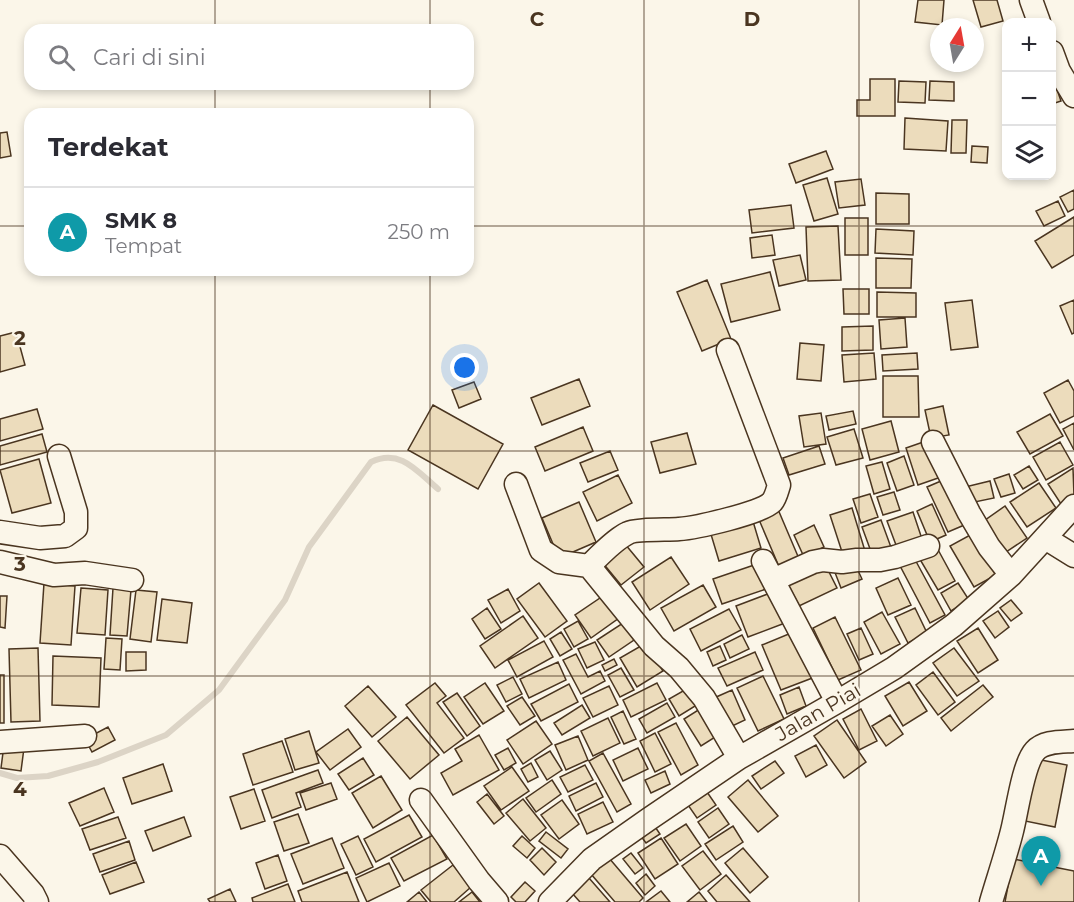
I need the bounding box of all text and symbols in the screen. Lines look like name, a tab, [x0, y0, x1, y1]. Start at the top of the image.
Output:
text: C	[530, 7, 545, 31]
text: D	[744, 7, 760, 31]
north arrow	[930, 18, 984, 72]
map controls	[1002, 18, 1056, 180]
button: +	[1002, 18, 1056, 72]
search box	[24, 24, 474, 90]
icon: search	[45, 41, 78, 74]
text: Cari di sini	[93, 44, 206, 71]
button: −	[1002, 72, 1056, 126]
button: layers	[1002, 126, 1056, 180]
text: Terdekat	[48, 131, 169, 163]
text: SMK 8	[105, 207, 177, 234]
text: A	[60, 220, 75, 244]
text: 250 m	[388, 220, 450, 244]
text: Tempat	[105, 234, 182, 258]
text: 2	[14, 326, 26, 350]
your location	[450, 353, 479, 382]
text: 3	[13, 552, 26, 576]
street label: Jalan Piai	[770, 678, 865, 747]
text: 4	[13, 777, 27, 801]
pin: A	[1022, 836, 1060, 886]

